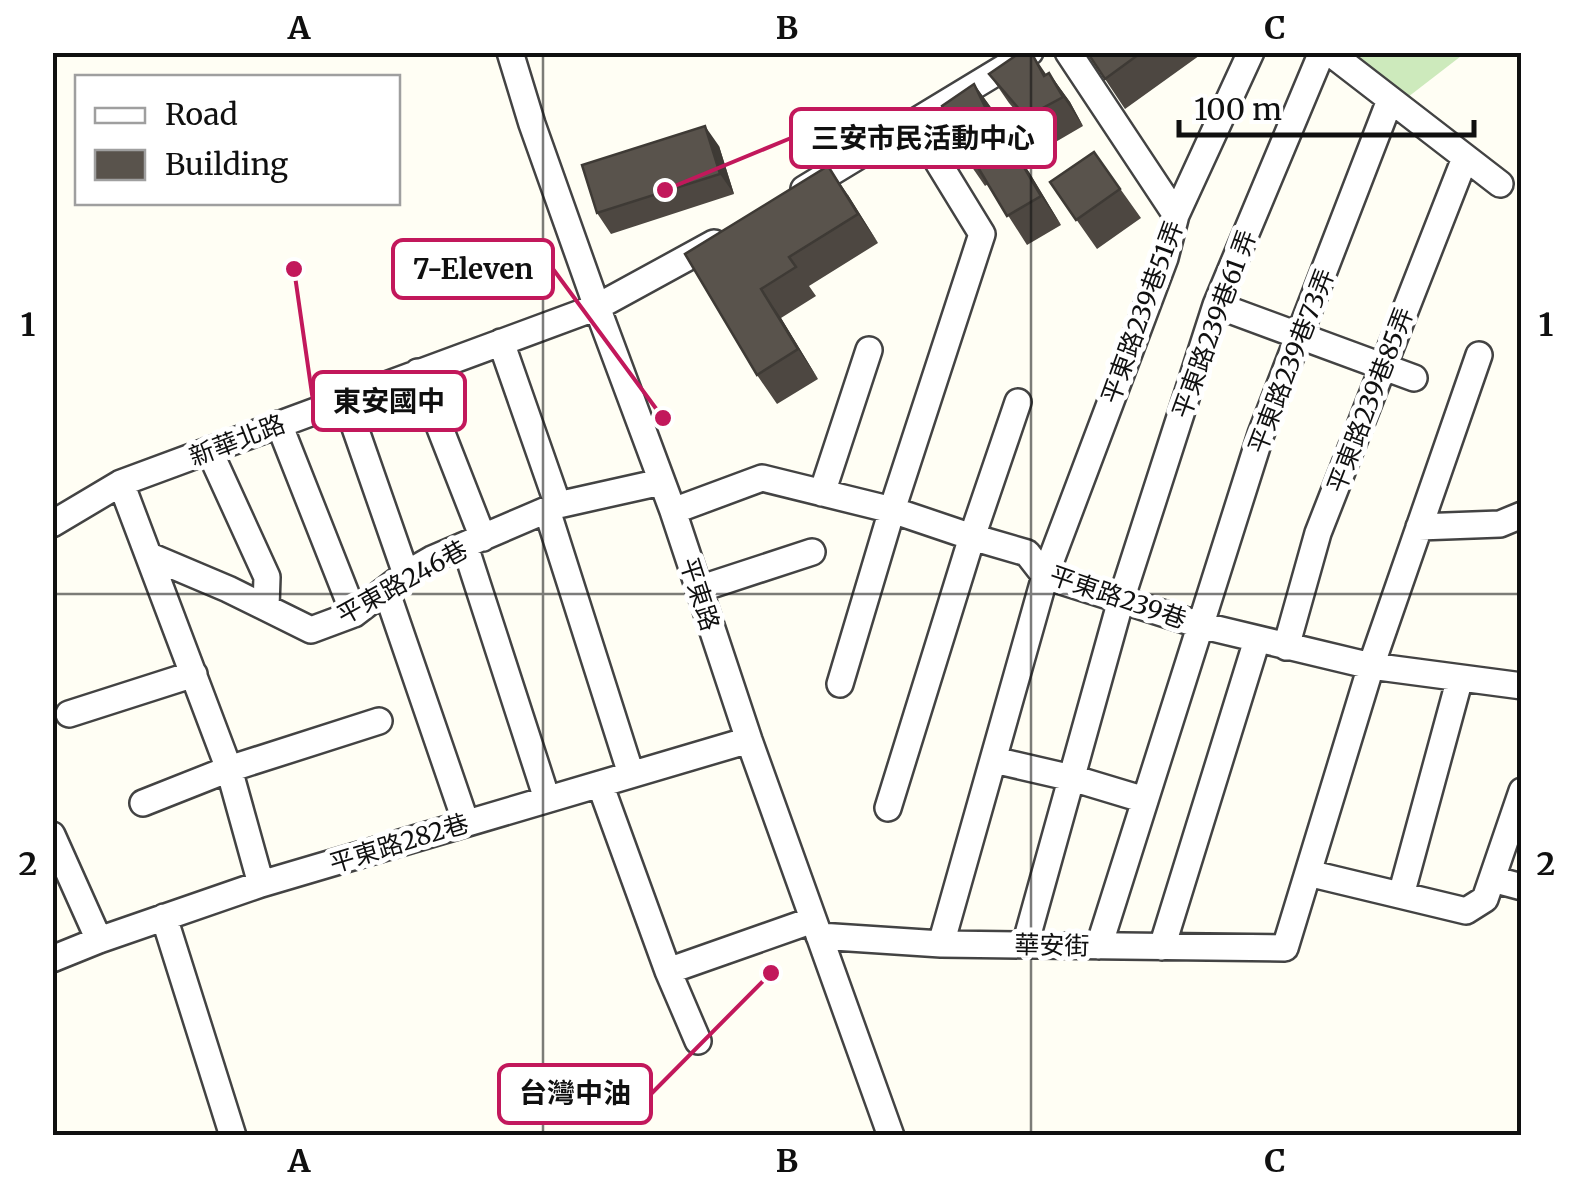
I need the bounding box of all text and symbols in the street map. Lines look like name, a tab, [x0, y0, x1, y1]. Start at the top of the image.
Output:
text: A	[287, 8, 312, 48]
text: B	[776, 8, 798, 48]
text: C	[1264, 8, 1286, 48]
legend	[75, 75, 400, 205]
scale bar	[1179, 75, 1474, 137]
text: 100 m	[1194, 90, 1282, 128]
text: Road	[165, 95, 238, 133]
callout: 三安市民活動中心	[791, 109, 1055, 167]
text: 三安市民活動中心	[811, 120, 1035, 156]
text: Building	[165, 145, 288, 183]
street label: 平東路239巷51弄	[1094, 216, 1190, 408]
street label: 平東路239巷61 弄	[1165, 225, 1263, 423]
callout: 7-Eleven	[393, 240, 553, 298]
text: 7-Eleven	[413, 251, 533, 287]
street label: 平東路239巷73弄	[1241, 264, 1341, 458]
street label: 平東路239巷85弄	[1320, 303, 1420, 497]
text: 1	[21, 305, 36, 345]
text: 1	[1539, 305, 1554, 345]
callout: 東安國中	[313, 372, 465, 430]
text: 東安國中	[333, 383, 445, 419]
street label: 新華北路	[185, 407, 289, 473]
street label: 平東路246巷	[331, 533, 473, 631]
street label: 平東路	[673, 553, 727, 635]
street label: 平東路239巷	[1045, 559, 1191, 635]
street label: 平東路282巷	[326, 807, 472, 879]
text: 2	[19, 844, 37, 884]
text: 2	[1537, 844, 1555, 884]
street label: 華安街	[1014, 928, 1090, 962]
callout: 台灣中油	[499, 1065, 651, 1123]
text: 台灣中油	[519, 1075, 631, 1111]
text: A	[287, 1141, 312, 1181]
text: B	[776, 1141, 798, 1181]
text: C	[1264, 1141, 1286, 1181]

